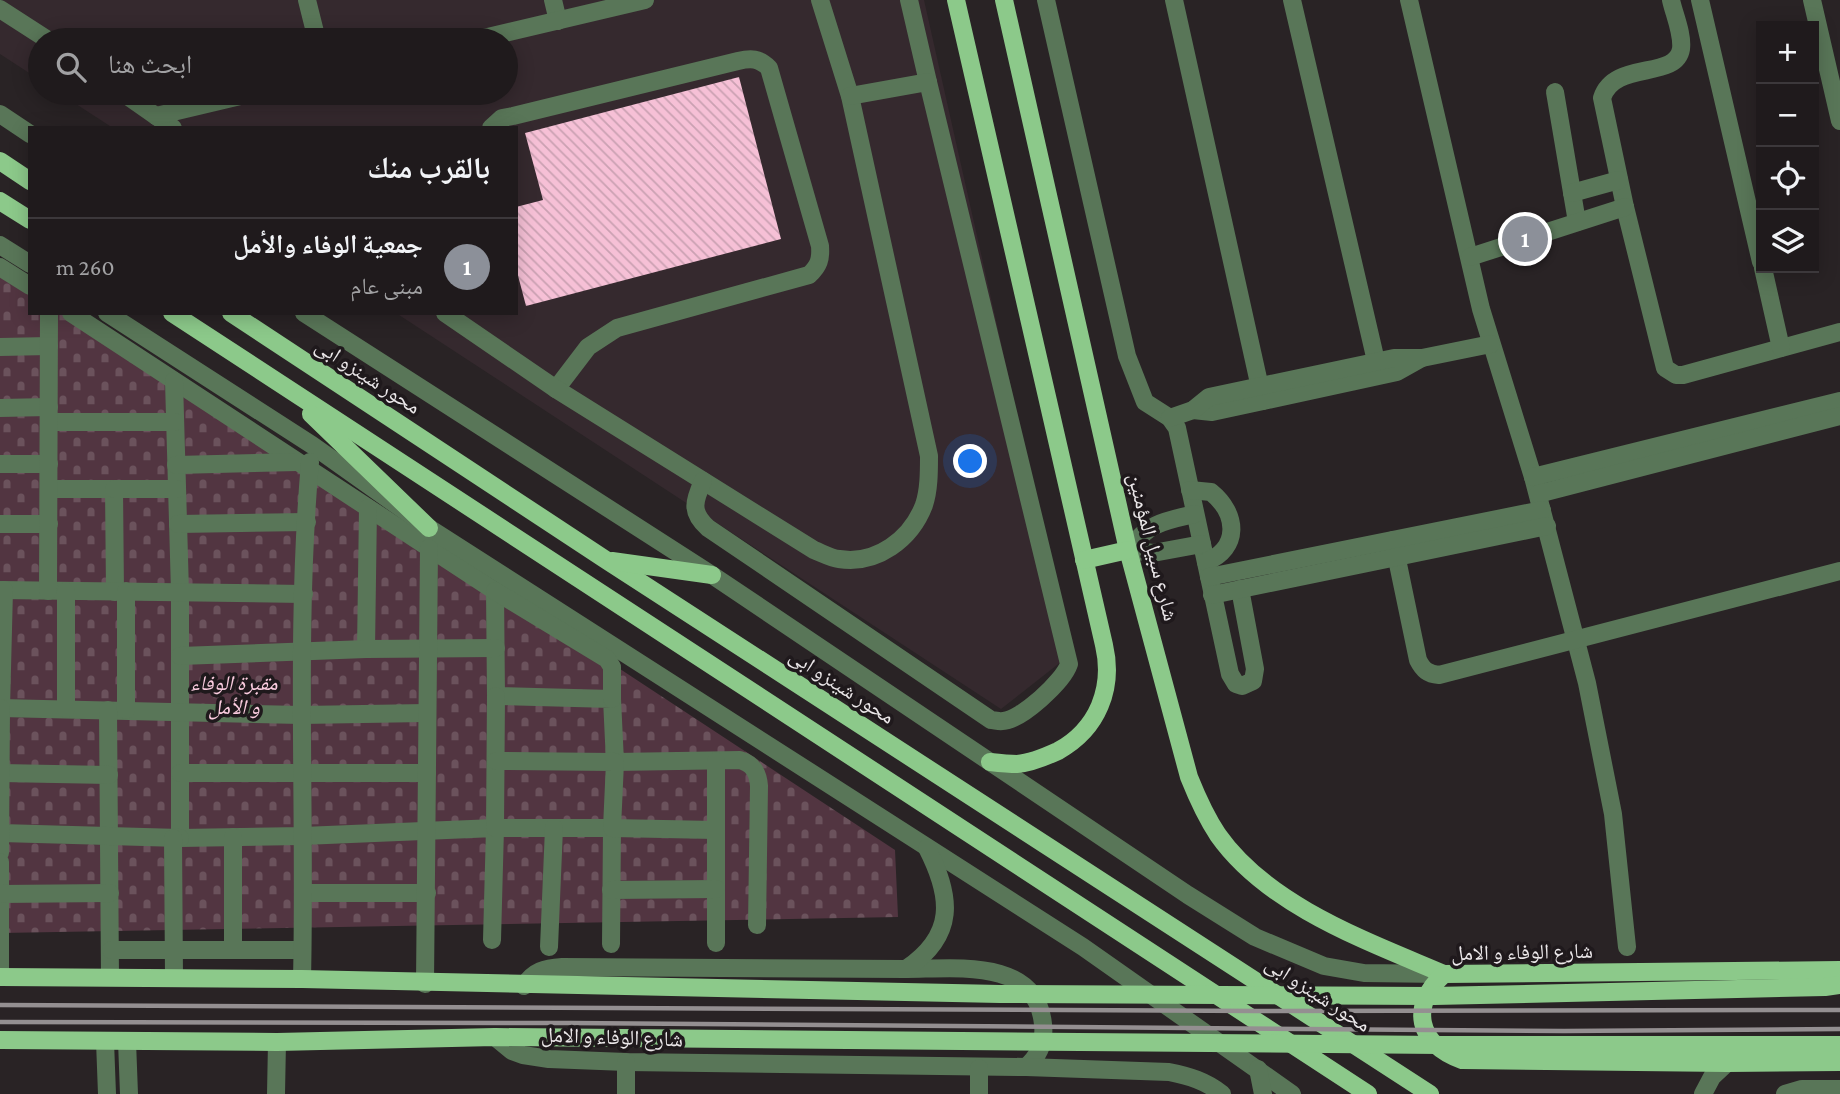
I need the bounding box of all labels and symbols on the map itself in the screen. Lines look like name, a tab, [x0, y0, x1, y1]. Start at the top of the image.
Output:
pin: 1	[1502, 213, 1548, 265]
street label: محور شينزو ابى	[310, 333, 425, 420]
your location	[953, 444, 987, 478]
street label: شارع سبيل المؤمنين	[1122, 471, 1183, 624]
street label: محور شينزو ابى	[784, 643, 899, 730]
park label: مقبرة الوفاء و الأمل	[190, 671, 278, 720]
street label: شارع الوفاء و الامل	[1451, 939, 1593, 966]
street label: محور شينزو ابى	[1260, 951, 1375, 1038]
street label: شارع الوفاء و الامل	[541, 1023, 683, 1052]

